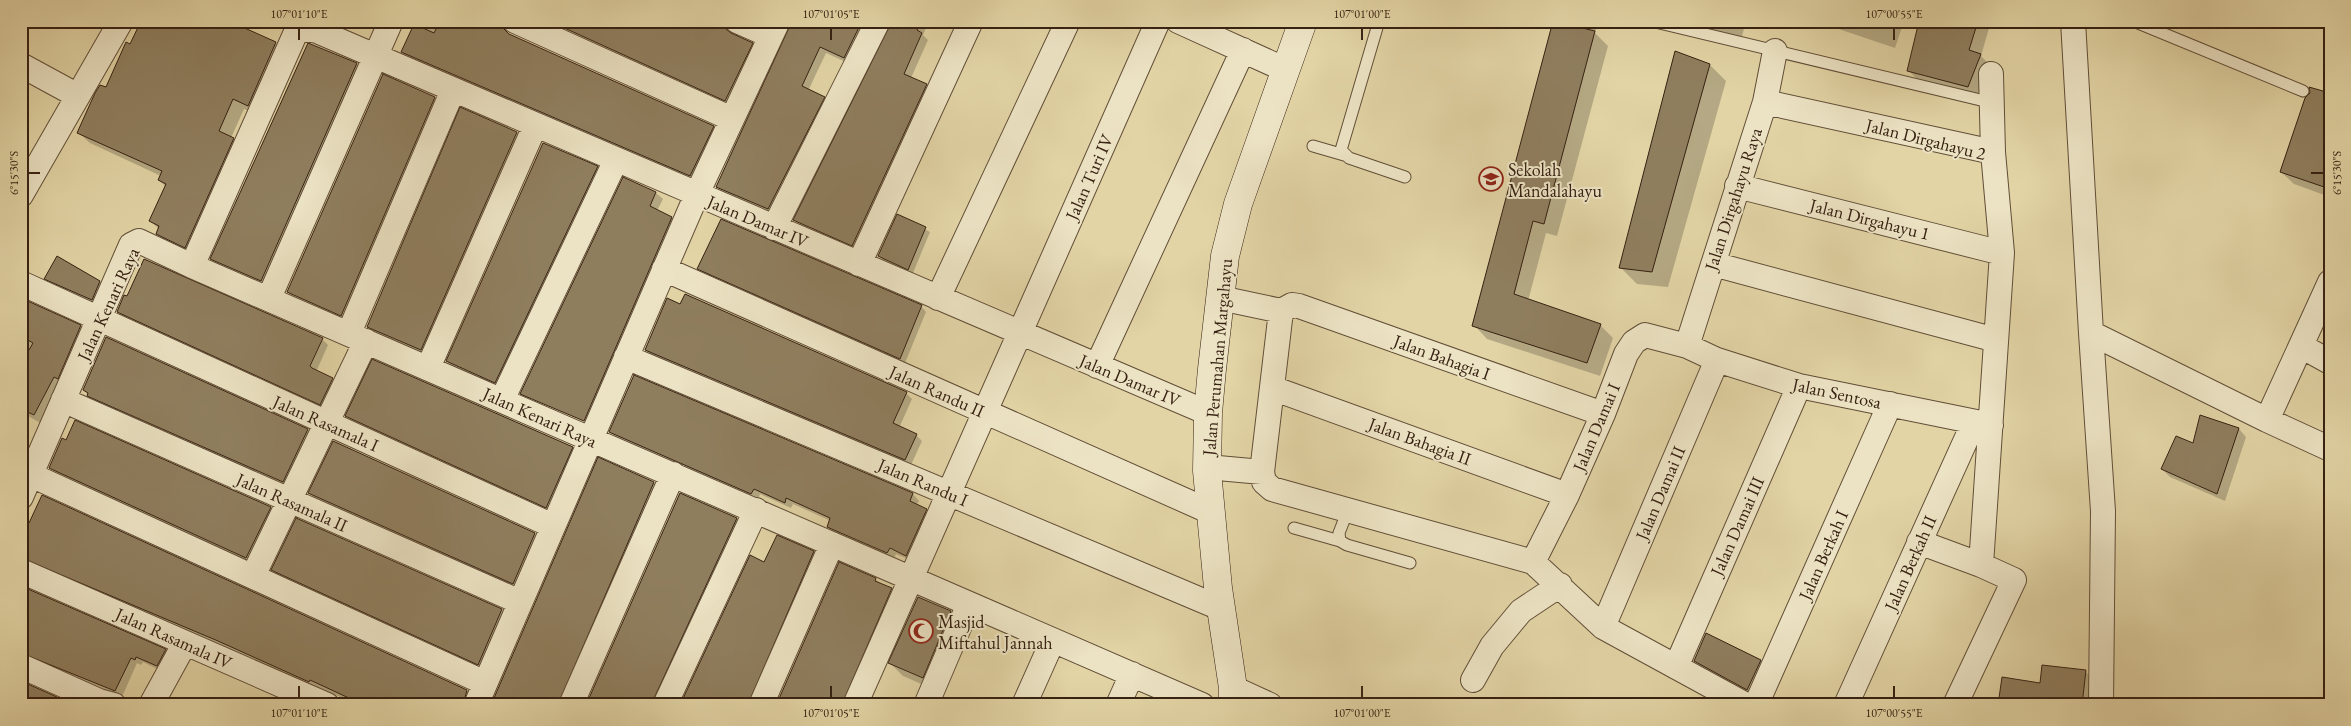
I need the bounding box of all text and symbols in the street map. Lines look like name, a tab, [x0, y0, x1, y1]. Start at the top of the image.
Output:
text: 107°01'10"E	[271, 6, 328, 22]
text: 107°01'05"E	[803, 6, 860, 22]
text: 107°01'00"E	[1334, 6, 1391, 22]
text: 107°00'55"E	[1866, 6, 1923, 22]
street label: Jalan Dirgahayu 2	[1862, 113, 1989, 165]
street label: Jalan Dirgahayu Raya	[1698, 124, 1767, 275]
street label: Jalan Turi IV	[1059, 130, 1119, 225]
text: 6°15'30"S	[6, 150, 22, 195]
text: 6°15'30"S	[2329, 150, 2345, 195]
place label: Sekolah Mandalahayu	[1508, 158, 1602, 202]
school or university icon: Sekolah Mandalahayu	[1478, 166, 1504, 192]
street label: Jalan Damar IV	[702, 189, 813, 253]
street label: Jalan Dirgahayu 1	[1806, 193, 1932, 245]
street label: Jalan Kenari Raya	[71, 243, 145, 366]
street label: Jalan Perumahan Margahayu	[1197, 257, 1237, 459]
street label: Jalan Bahagia I	[1389, 328, 1494, 385]
street label: Jalan Damar IV	[1074, 348, 1185, 412]
street label: Jalan Randu II	[884, 359, 988, 422]
street label: Jalan Sentosa	[1788, 372, 1884, 414]
street label: Jalan Damai I	[1566, 379, 1625, 477]
street label: Jalan Kenari Raya	[478, 381, 601, 453]
street label: Jalan Rasamala I	[268, 389, 382, 457]
street label: Jalan Bahagia II	[1364, 411, 1474, 470]
street label: Jalan Damai II	[1629, 442, 1690, 545]
street label: Jalan Randu I	[873, 452, 972, 511]
street label: Jalan Rasamala II	[231, 466, 351, 537]
street label: Jalan Damai III	[1704, 473, 1769, 581]
street label: Jalan Berkah I	[1792, 506, 1853, 605]
street label: Jalan Berkah II	[1878, 512, 1941, 616]
street label: Jalan Rasamala IV	[110, 601, 237, 674]
place label: Masjid Miftahul Jannah	[938, 610, 1053, 654]
mosque icon: Masjid Miftahul Jannah	[908, 618, 934, 644]
text: 107°01'10"E	[271, 705, 328, 721]
text: 107°01'05"E	[803, 705, 860, 721]
text: 107°01'00"E	[1334, 705, 1391, 721]
text: 107°00'55"E	[1866, 705, 1923, 721]

